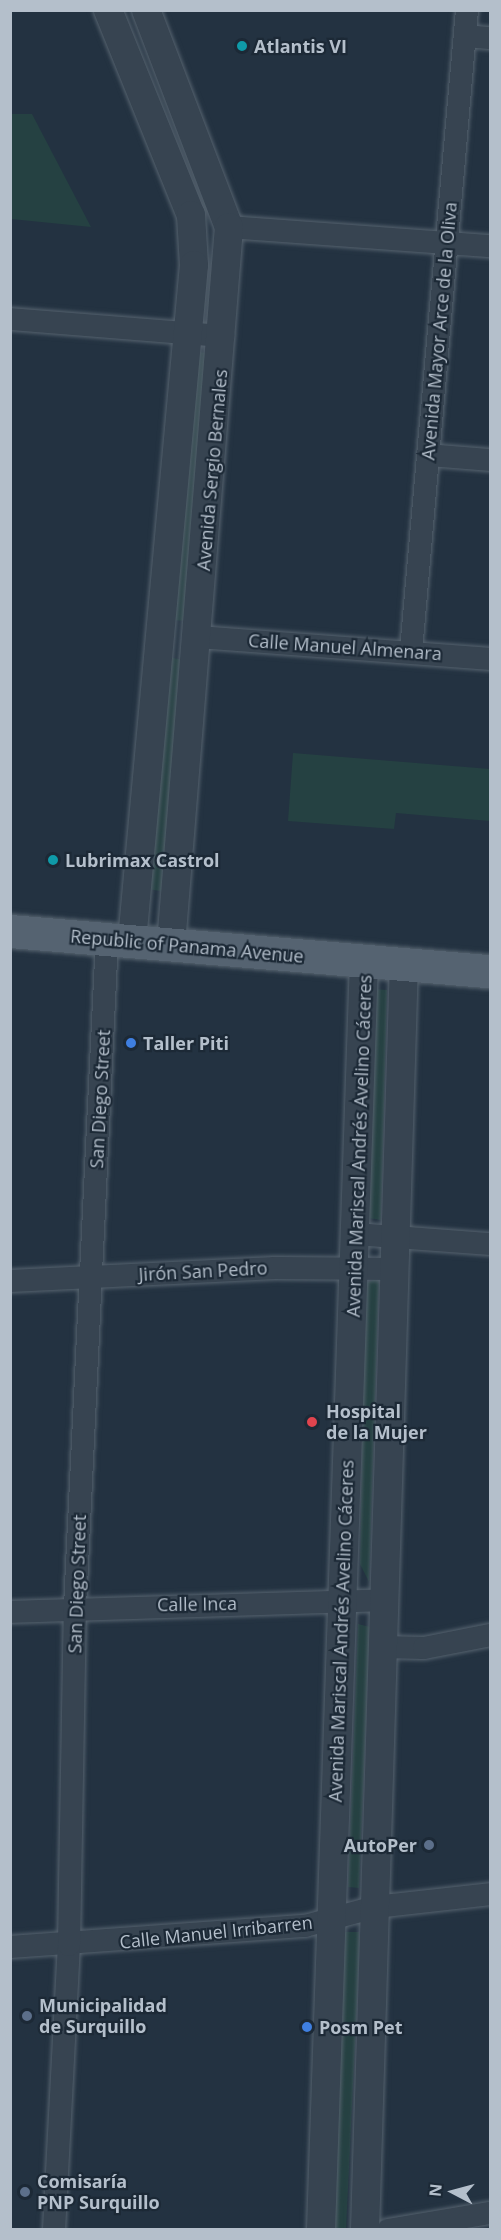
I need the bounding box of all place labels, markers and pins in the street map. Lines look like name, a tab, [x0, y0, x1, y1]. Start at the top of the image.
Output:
place label: Atlantis VI	[254, 35, 347, 57]
marker: Atlantis VI	[235, 39, 249, 53]
place label: Lubrimax Castrol	[65, 849, 220, 871]
marker: Lubrimax Castrol	[46, 853, 60, 867]
place label: Taller Piti	[143, 1032, 229, 1054]
marker: Taller Piti	[124, 1036, 138, 1050]
place label: Hospital de la Mujer	[326, 1401, 427, 1444]
marker: Hospital de la Mujer	[303, 1413, 321, 1431]
place label: AutoPer	[344, 1834, 417, 1856]
marker: AutoPer	[422, 1838, 436, 1852]
place label: Municipalidad de Surquillo	[39, 1995, 167, 2038]
marker: Municipalidad de Surquillo	[20, 2009, 34, 2023]
place label: Posm Pet	[319, 2016, 402, 2038]
marker: Posm Pet	[300, 2020, 314, 2034]
place label: Comisaría PNP Surquillo	[37, 2171, 160, 2214]
marker: Comisaría PNP Surquillo	[18, 2185, 32, 2199]

